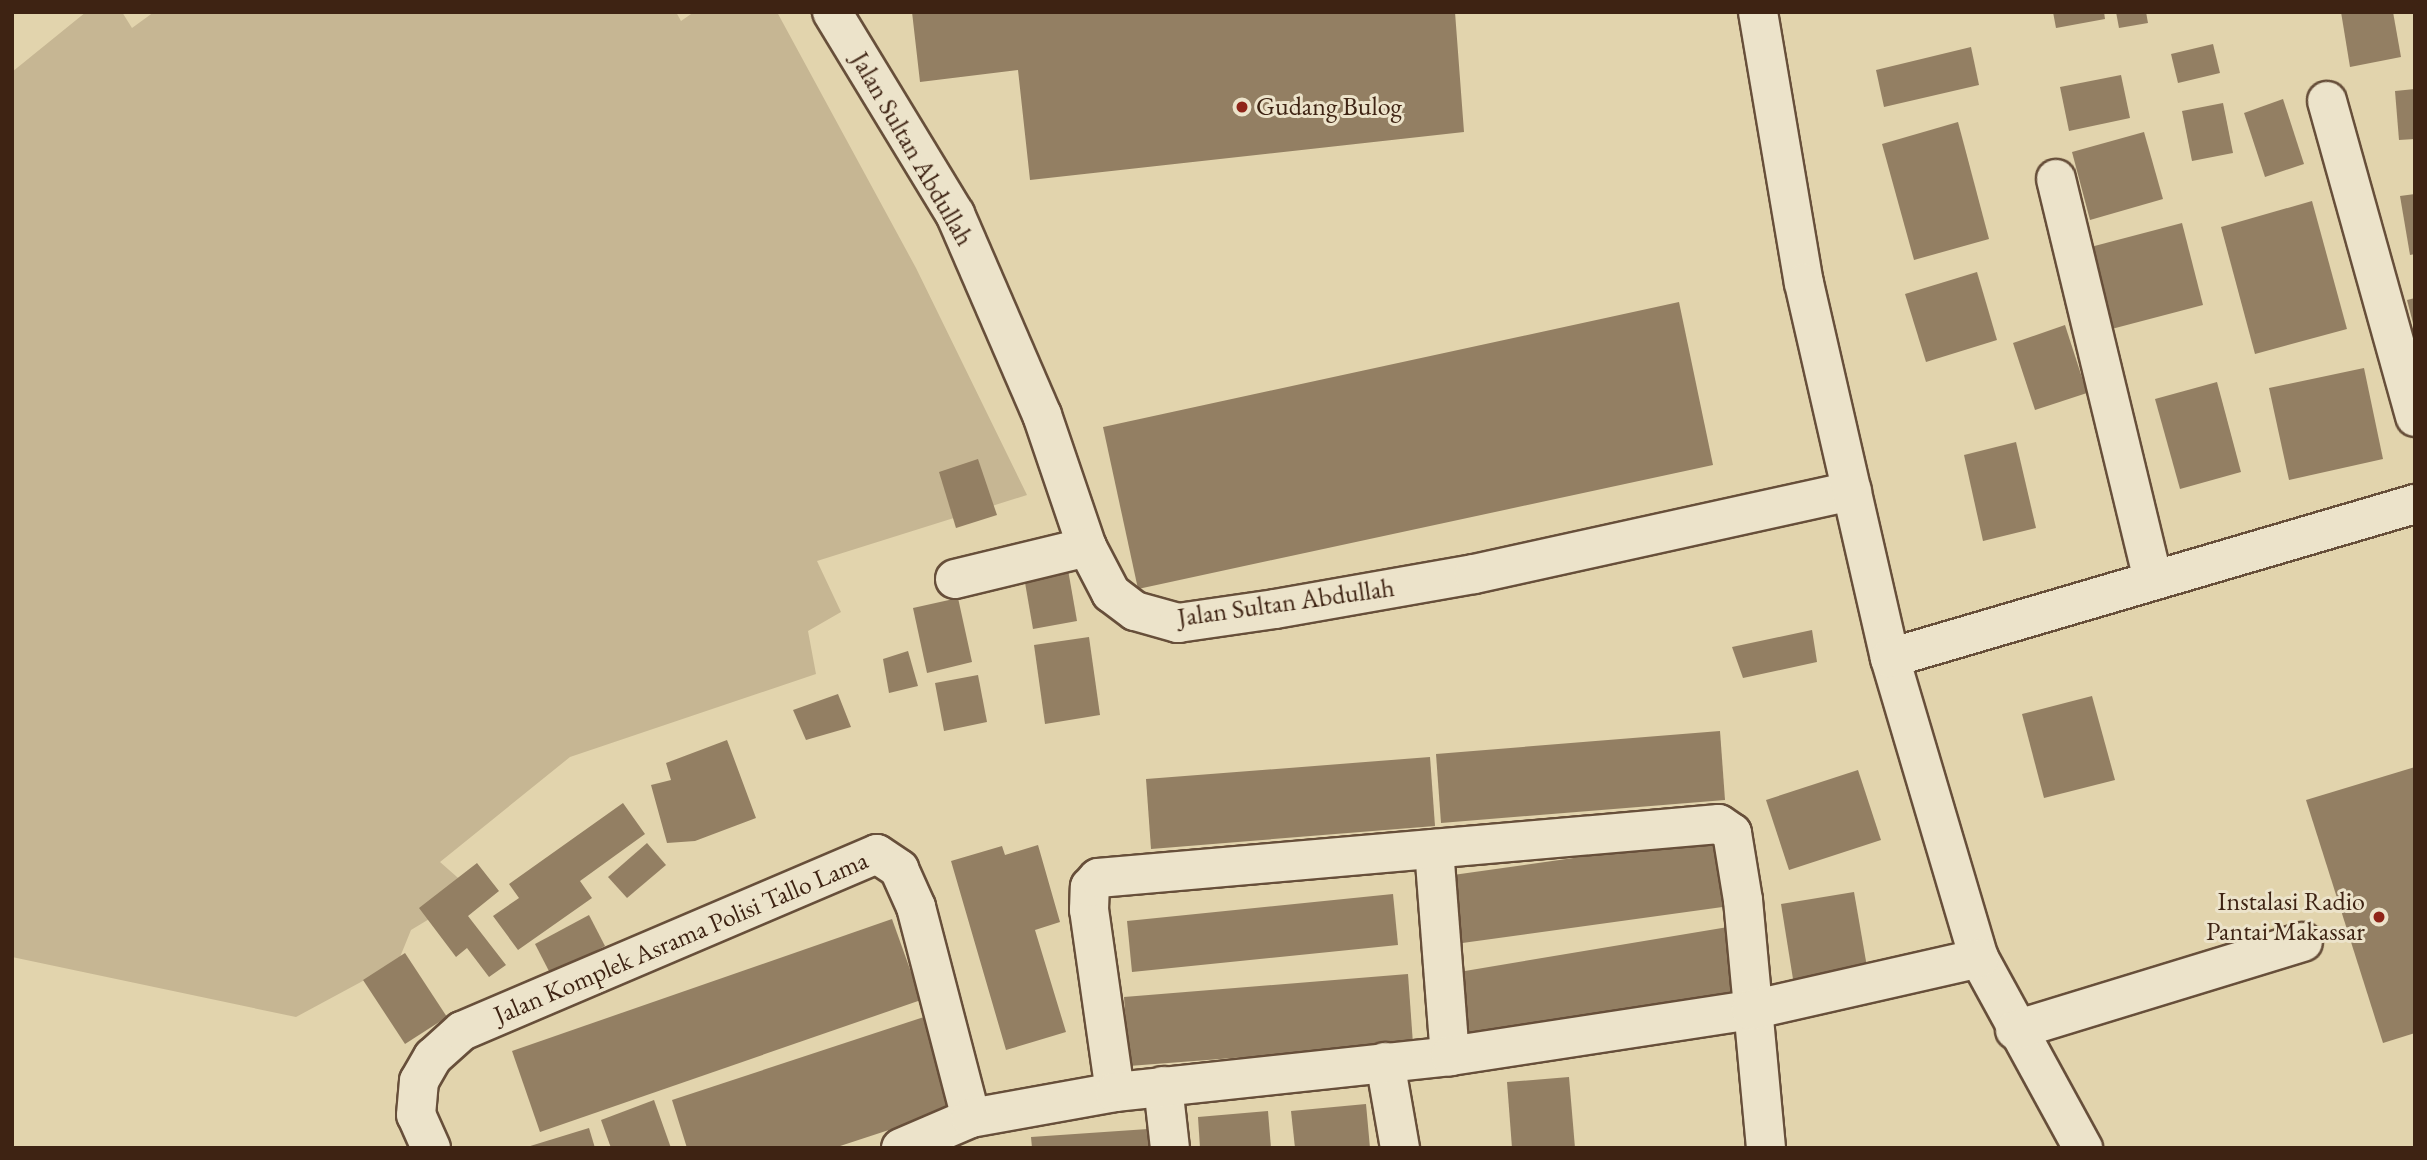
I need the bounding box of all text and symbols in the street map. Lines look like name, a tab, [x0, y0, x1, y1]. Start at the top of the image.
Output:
street label: Jalan Sultan Abdullah	[844, 46, 980, 252]
place label: Gudang Bulog	[1256, 91, 1402, 123]
marker: Gudang Bulog	[1234, 99, 1250, 115]
street label: Jalan Sultan Abdullah	[1176, 572, 1396, 634]
street label: Jalan Komplek Asrama Polisi Tallo Lama	[489, 845, 873, 1031]
place label: Instalasi Radio Pantai Makassar	[2206, 886, 2365, 948]
marker: Instalasi Radio Pantai Makassar	[2371, 909, 2387, 925]

